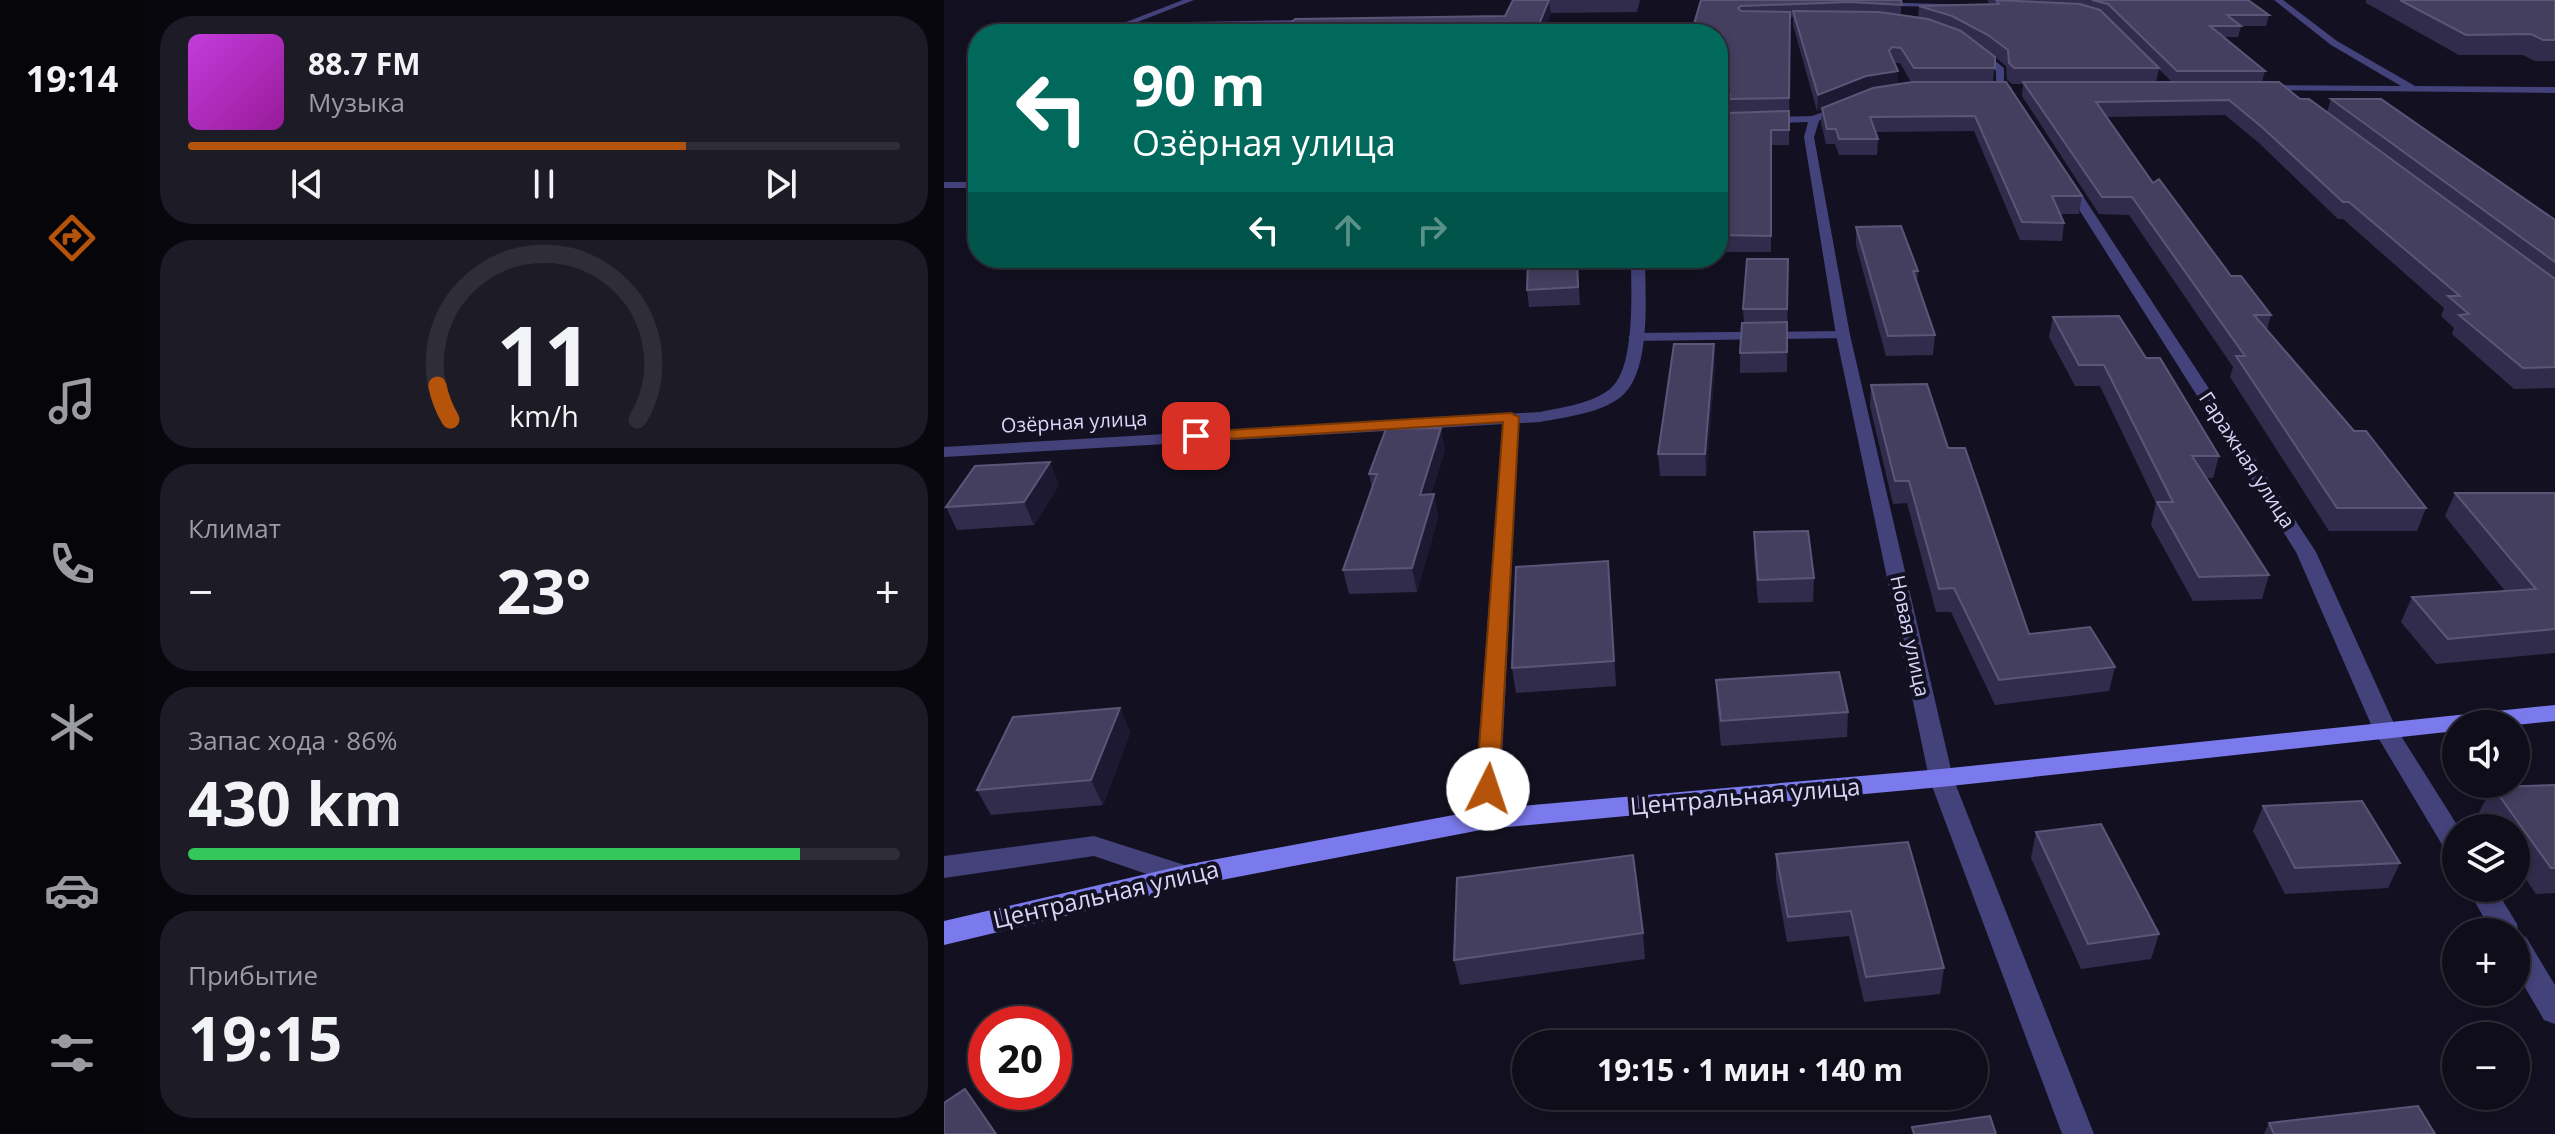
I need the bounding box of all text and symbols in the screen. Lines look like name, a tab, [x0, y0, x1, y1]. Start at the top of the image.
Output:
text: 88.7 FM	[308, 43, 421, 84]
text: 90 m	[1132, 46, 1266, 122]
text: 19:14	[26, 54, 118, 103]
icon: left	[1000, 56, 1104, 160]
text: Музыка	[308, 84, 405, 120]
text: Озёрная улица	[1132, 118, 1396, 167]
icon: previous	[285, 162, 329, 206]
icon: pause	[522, 162, 566, 206]
icon: next	[759, 162, 803, 206]
icon: left	[1242, 208, 1286, 252]
icon: ahead	[1326, 208, 1370, 252]
icon: right	[1410, 208, 1454, 252]
icon: directions	[44, 210, 100, 266]
text: 11	[496, 296, 592, 409]
icon: music	[44, 373, 100, 429]
street label: Гаражная улица	[2193, 386, 2302, 533]
text: km/h	[509, 396, 579, 435]
pin	[1162, 402, 1230, 470]
street label: Озёрная улица	[1000, 404, 1148, 439]
icon: arrive	[1174, 414, 1218, 458]
text: Климат	[188, 510, 281, 546]
icon: phone	[44, 536, 100, 592]
text: 23°	[497, 550, 591, 632]
text: −	[188, 561, 213, 621]
text: +	[875, 561, 900, 621]
street label: Новая улица	[1884, 573, 1937, 699]
icon: climate	[44, 699, 100, 755]
map controls	[2442, 710, 2530, 1110]
button: sound	[2442, 710, 2530, 798]
text: Запас хода · 86%	[188, 722, 398, 758]
position arrow	[1446, 747, 1530, 831]
text: 430 km	[188, 762, 403, 844]
street label: Центральная улица	[1628, 769, 1861, 822]
button: layers	[2442, 814, 2530, 902]
street label: Центральная улица	[989, 851, 1222, 936]
icon: car	[44, 862, 100, 918]
button: +	[2442, 918, 2530, 1006]
text: Прибытие	[188, 957, 318, 993]
text: 19:15	[188, 997, 342, 1079]
speed limit sign: 20	[968, 1006, 1072, 1110]
button: −	[2442, 1022, 2530, 1110]
icon: filters	[44, 1025, 100, 1081]
text: 19:15 · 1 мин · 140 m	[1597, 1049, 1903, 1090]

